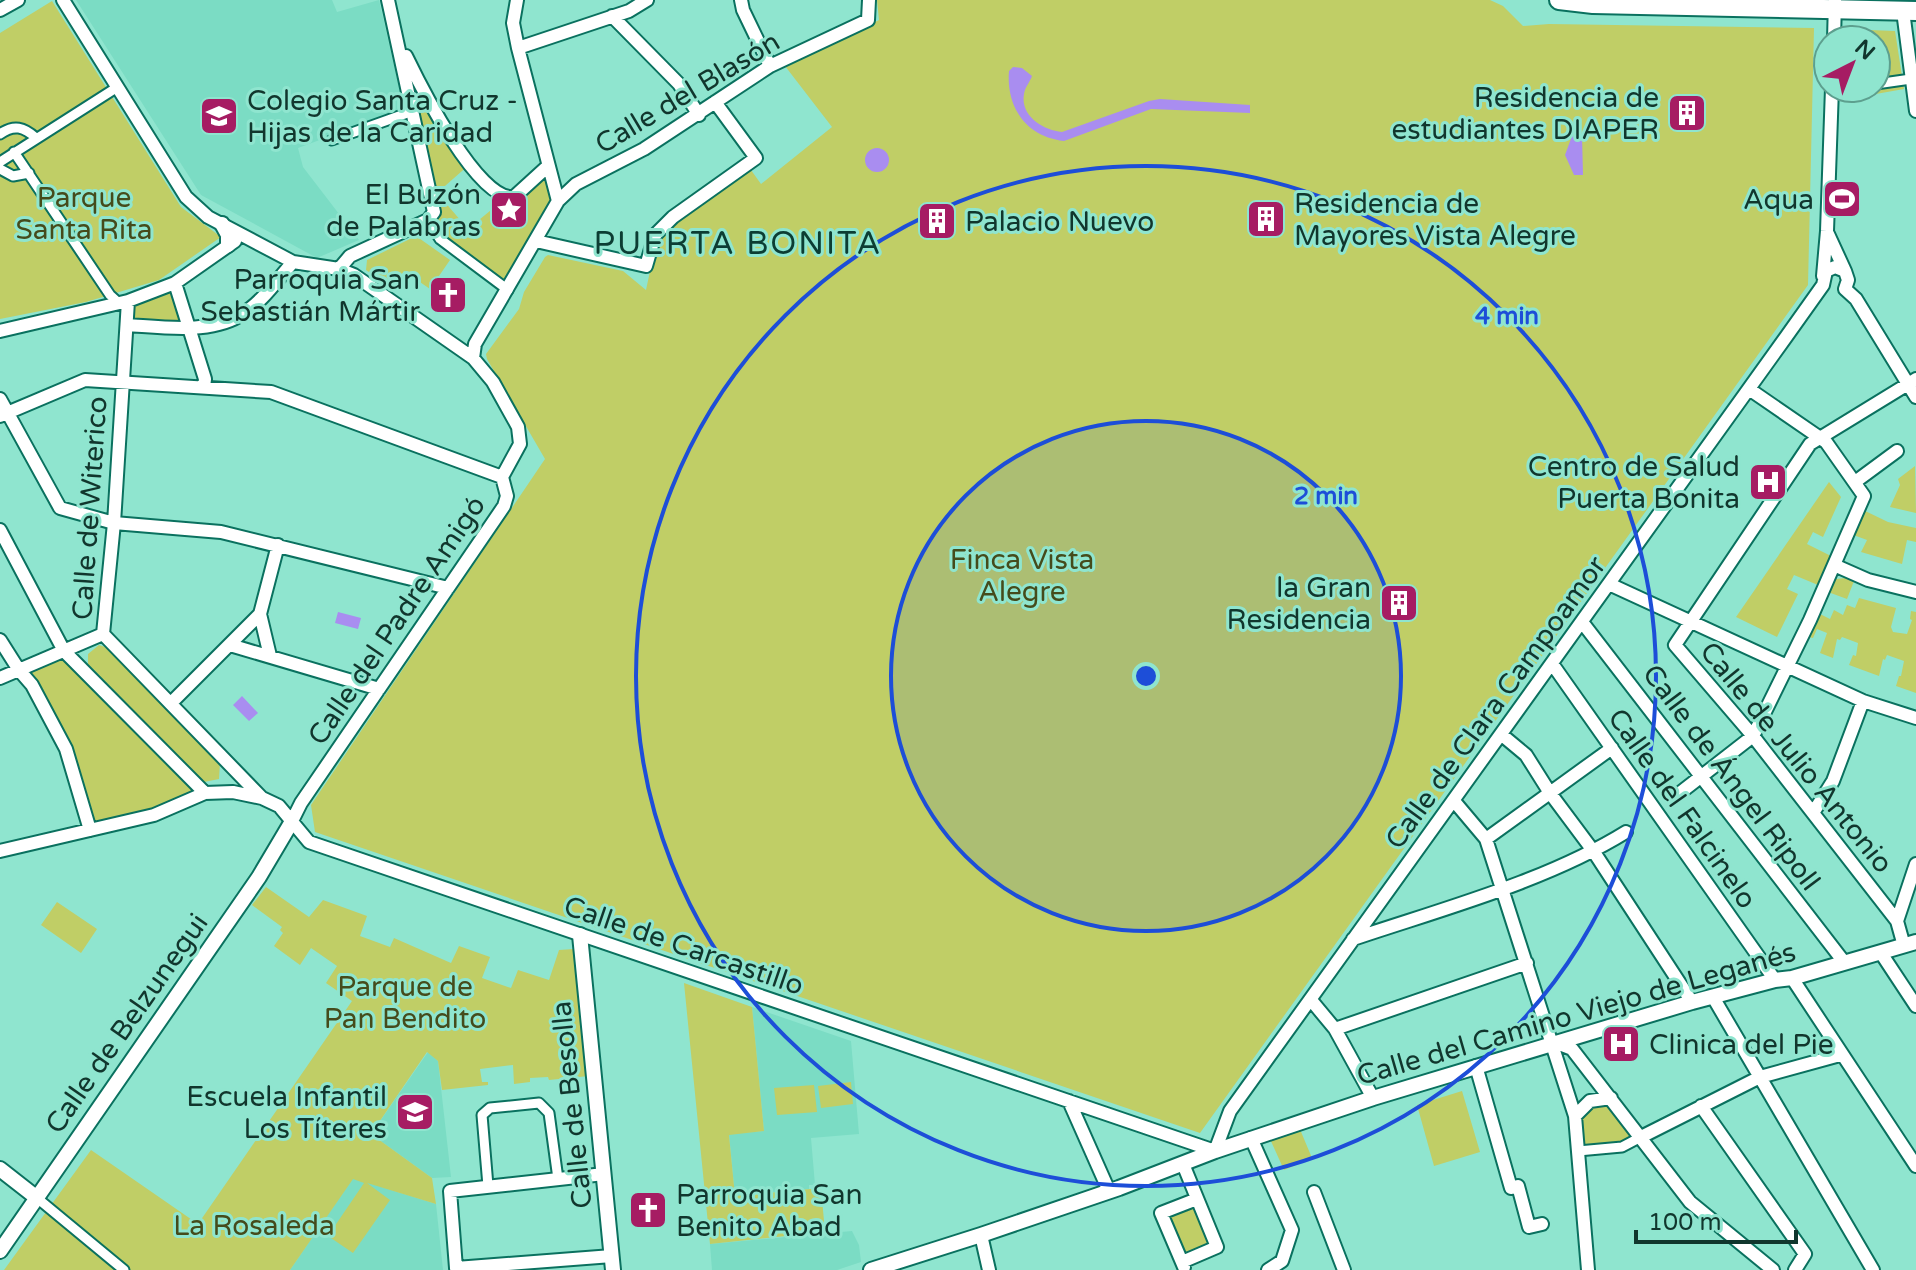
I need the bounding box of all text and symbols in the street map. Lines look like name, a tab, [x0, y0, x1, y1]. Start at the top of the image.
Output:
street label: Calle del Blasón	[589, 24, 786, 161]
north arrow	[1812, 24, 1892, 104]
text: N	[1849, 34, 1880, 65]
place label: Residencia de estudiantes DIAPER	[1391, 81, 1659, 147]
place label: Colegio Santa Cruz - Hijas de la Caridad	[247, 84, 518, 150]
building icon: Residencia de estudiantes DIAPER	[1666, 92, 1708, 134]
school or university icon: Colegio Santa Cruz - Hijas de la Caridad	[198, 95, 240, 137]
place label: El Buzón de Palabras	[326, 178, 481, 244]
sports icon: Aqua	[1821, 178, 1863, 220]
park label: Parque Santa Rita	[16, 181, 152, 247]
place label: Aqua	[1743, 183, 1814, 217]
place label: Residencia de Mayores Vista Alegre	[1294, 187, 1576, 253]
place icon: El Buzón de Palabras	[488, 189, 530, 231]
building icon: Residencia de Mayores Vista Alegre	[1245, 198, 1287, 240]
building icon: Palacio Nuevo	[916, 200, 958, 242]
place label: Palacio Nuevo	[965, 205, 1154, 239]
district label: PUERTA BONITA	[593, 225, 883, 263]
place label: Parroquia San Sebastián Mártir	[201, 263, 420, 329]
church icon: Parroquia San Sebastián Mártir	[427, 274, 469, 316]
text: 4 min	[1475, 302, 1539, 331]
street label: Calle de Witerico	[65, 395, 115, 621]
place label: Centro de Salud Puerta Bonita	[1528, 450, 1740, 516]
hospital icon: Centro de Salud Puerta Bonita	[1747, 461, 1789, 503]
text: 2 min	[1294, 482, 1358, 511]
street label: Calle del Padre Amigó	[301, 490, 493, 752]
park label: Finca Vista Alegre	[950, 543, 1094, 609]
street label: Calle de Clara Campoamor	[1378, 549, 1614, 856]
place label: la Gran Residencia	[1227, 571, 1371, 637]
building icon: la Gran Residencia	[1378, 582, 1420, 624]
street label: Calle de Julio Antonio	[1693, 635, 1900, 880]
street label: Calle de Ángel Ripoll	[1635, 658, 1827, 897]
centre of rings	[1132, 662, 1160, 690]
street label: Calle del Falcinelo	[1600, 702, 1764, 915]
street label: Calle de Carcastillo	[559, 889, 808, 1003]
street label: Calle de Belzunegui	[38, 907, 216, 1140]
street label: Calle del Camino Viejo de Leganés	[1353, 935, 1800, 1093]
park label: Parque de Pan Bendito	[324, 970, 486, 1036]
street label: Calle de Besolla	[544, 1000, 600, 1210]
hospital icon: Clinica del Pie	[1600, 1023, 1642, 1065]
place label: Clinica del Pie	[1649, 1028, 1834, 1062]
place label: Escuela Infantil Los Títeres	[186, 1080, 387, 1146]
school or university icon: Escuela Infantil Los Títeres	[394, 1091, 436, 1133]
place label: Parroquia San Benito Abad	[676, 1178, 863, 1244]
church icon: Parroquia San Benito Abad	[627, 1189, 669, 1231]
scale bar	[1636, 1194, 1796, 1244]
text: 100 m	[1648, 1208, 1722, 1237]
park label: La Rosaleda	[173, 1209, 335, 1243]

